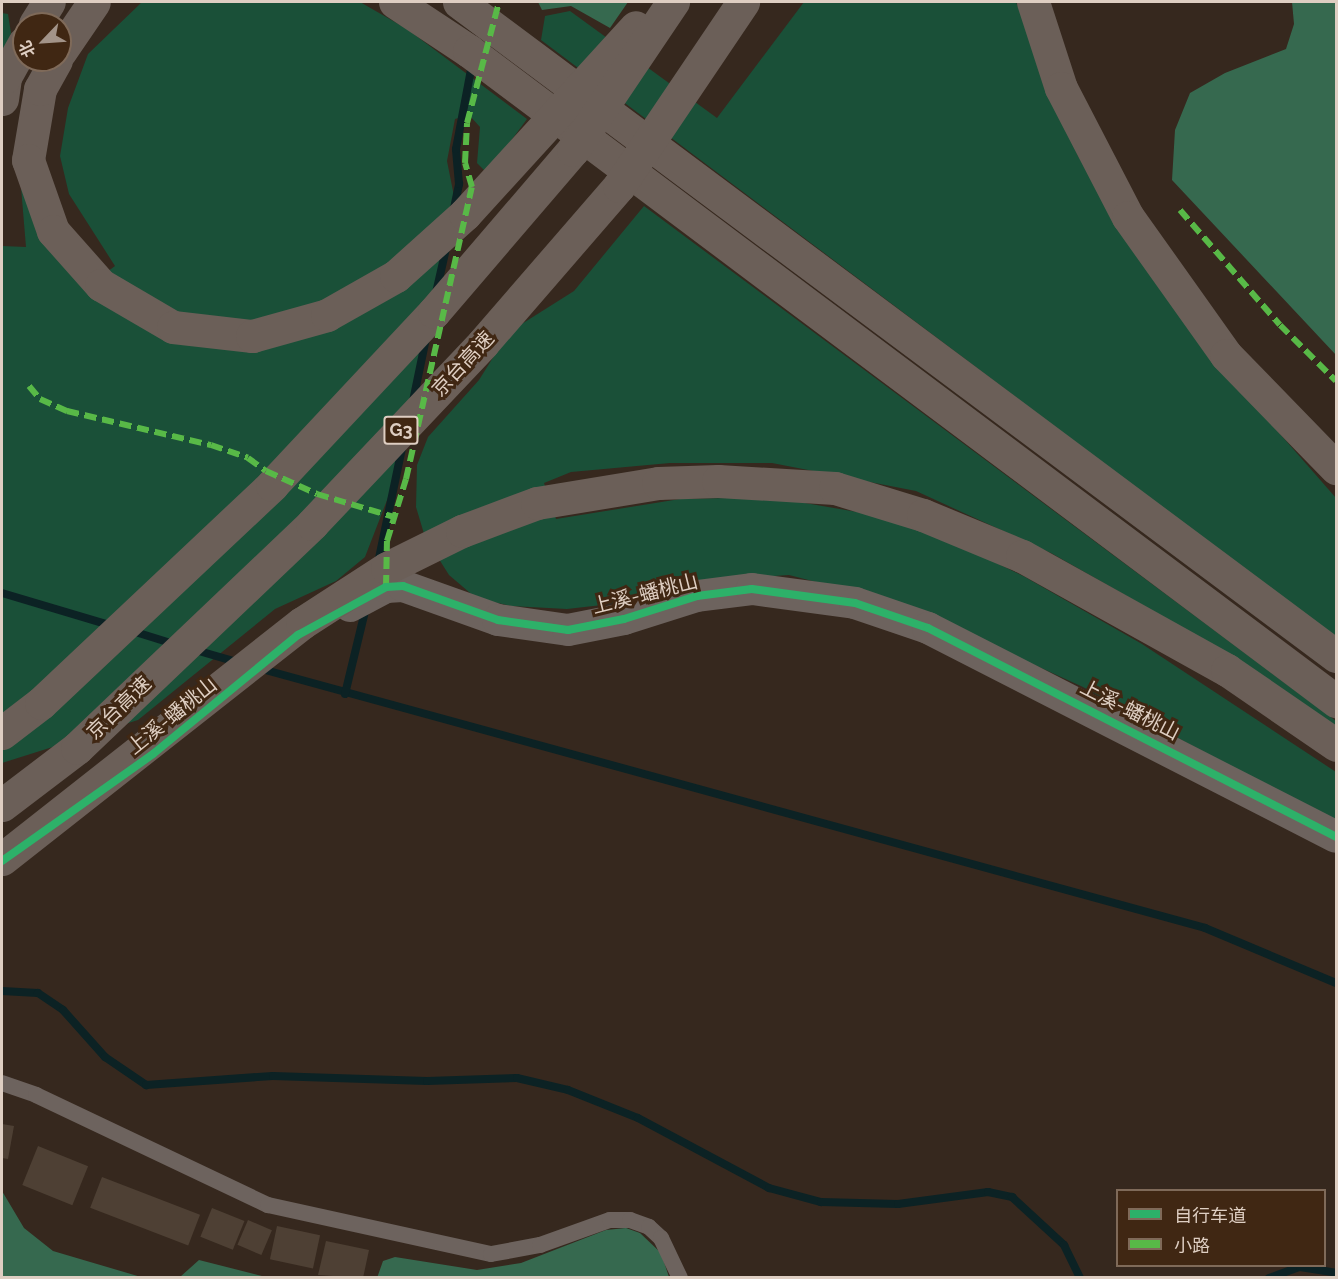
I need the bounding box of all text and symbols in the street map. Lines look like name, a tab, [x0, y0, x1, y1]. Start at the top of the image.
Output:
north arrow	[12, 12, 72, 72]
text: 北	[15, 38, 39, 60]
street label: 京台高速	[427, 327, 499, 401]
road number: G3	[383, 415, 419, 445]
street label: 上溪-蟠桃山	[589, 569, 701, 619]
street label: 京台高速	[82, 672, 156, 744]
street label: 上溪-蟠桃山	[122, 673, 222, 759]
street label: 上溪-蟠桃山	[1076, 675, 1184, 745]
legend	[1116, 1189, 1326, 1267]
text: 自行车道	[1174, 1205, 1246, 1226]
text: 小路	[1174, 1235, 1210, 1256]

